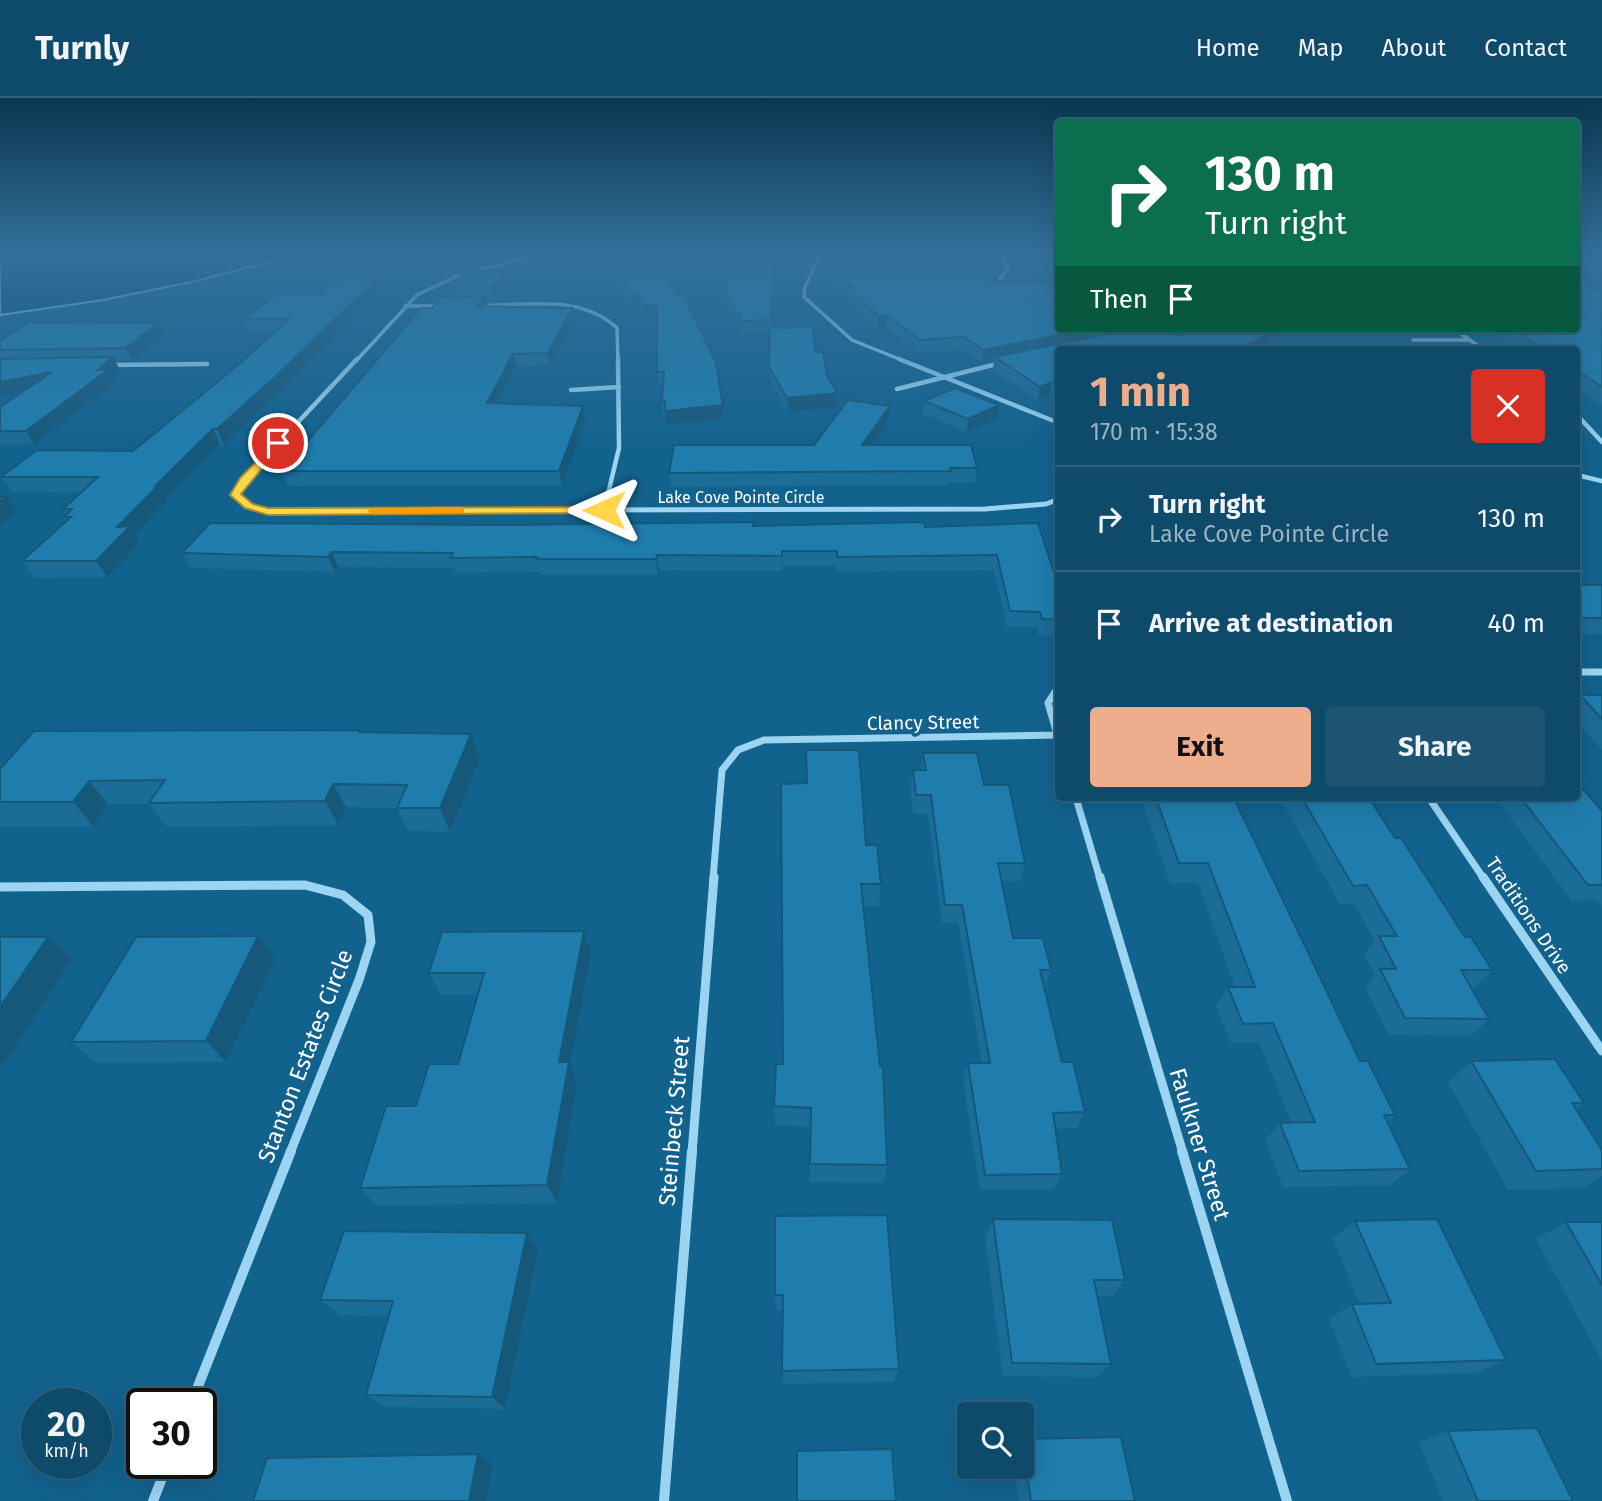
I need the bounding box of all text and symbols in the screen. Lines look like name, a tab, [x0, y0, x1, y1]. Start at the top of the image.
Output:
text: Turnly	[35, 28, 129, 68]
text: Home	[1196, 34, 1260, 62]
text: Map	[1298, 34, 1344, 62]
text: About	[1382, 34, 1446, 62]
text: Contact	[1484, 34, 1567, 62]
text: 130 m	[1205, 144, 1335, 203]
icon: right	[1090, 147, 1181, 238]
text: Turn right	[1205, 204, 1347, 242]
icon: arrive	[1162, 280, 1200, 318]
text: Then	[1090, 284, 1148, 315]
text: 1 min	[1090, 367, 1191, 417]
button: close	[1471, 369, 1545, 443]
pin	[248, 413, 308, 473]
text: 170 m · 15:38	[1090, 418, 1218, 446]
icon: arrive	[259, 424, 297, 462]
position arrow	[567, 473, 641, 547]
street label: Lake Cove Pointe Circle	[658, 488, 824, 507]
text: Turn right	[1149, 489, 1266, 520]
icon: right	[1090, 500, 1128, 538]
text: 130 m	[1477, 503, 1545, 534]
text: Lake Cove Pointe Circle	[1149, 520, 1389, 548]
icon: arrive	[1090, 605, 1128, 643]
text: Arrive at destination	[1149, 608, 1393, 639]
text: 40 m	[1487, 608, 1545, 639]
button: Exit	[1090, 707, 1311, 787]
button: Share	[1325, 707, 1545, 787]
street label: Clancy Street	[867, 710, 980, 735]
street label: Traditions Drive	[1481, 853, 1576, 978]
street label: Stanton Estates Circle	[251, 945, 359, 1167]
street label: Steinbeck Street	[653, 1034, 695, 1207]
street label: Faulkner Street	[1164, 1064, 1237, 1224]
speed limit sign: 30	[126, 1388, 217, 1479]
map controls	[957, 1402, 1034, 1479]
button: search	[957, 1402, 1034, 1479]
text: 20	[47, 1403, 86, 1445]
text: km/h	[44, 1440, 89, 1462]

